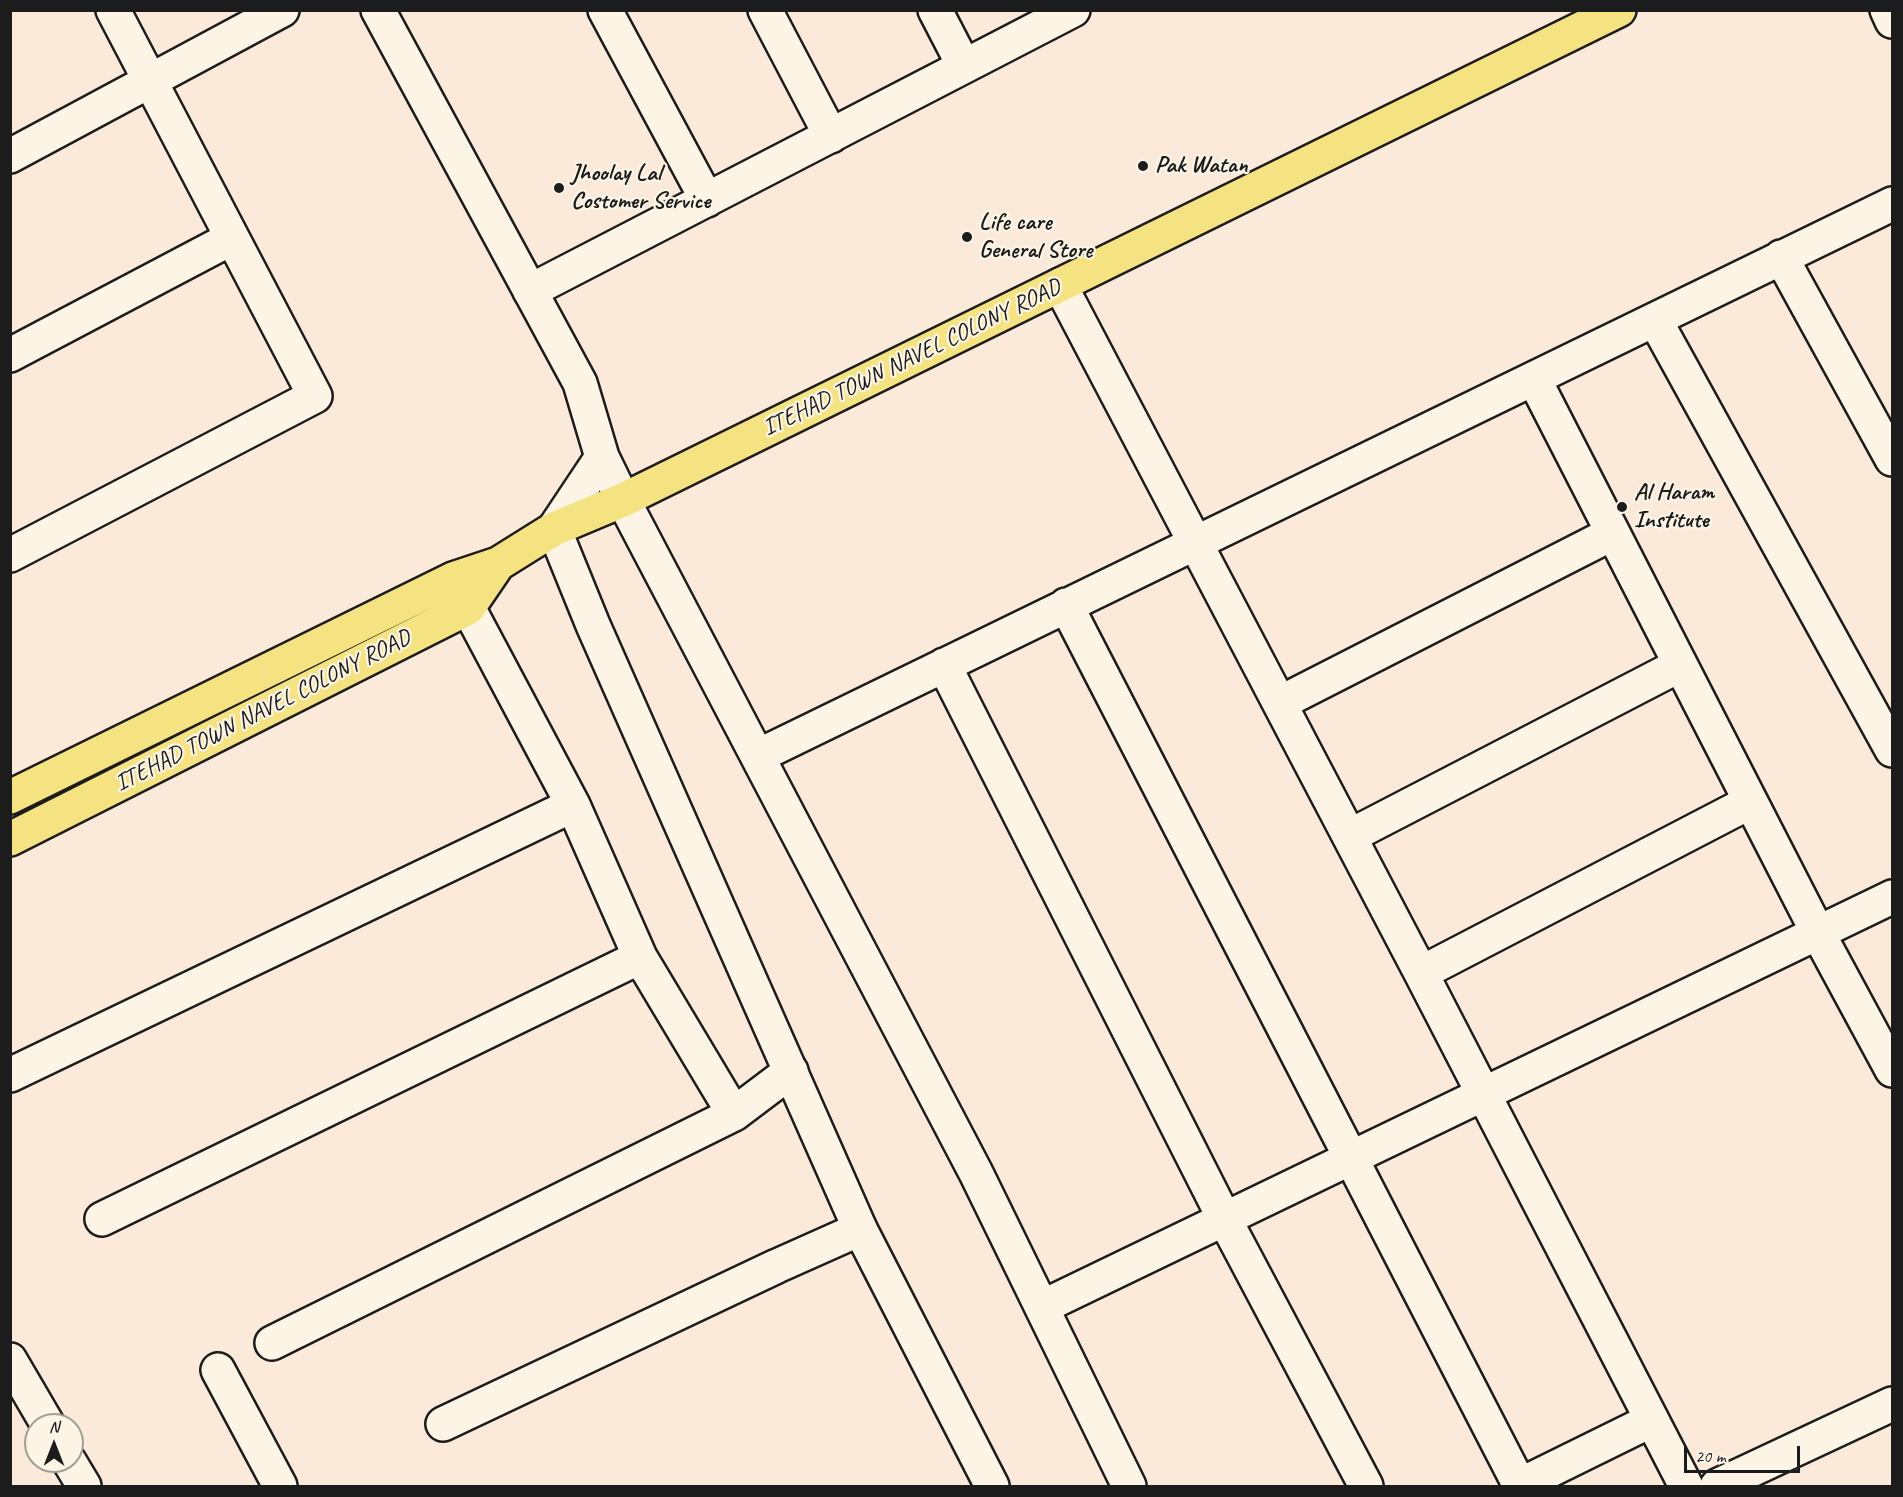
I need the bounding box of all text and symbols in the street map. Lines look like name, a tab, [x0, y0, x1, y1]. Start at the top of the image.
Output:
place label: Pak Watan	[1155, 152, 1248, 180]
marker: Pak Watan	[1136, 159, 1150, 173]
place label: Jhoolay Lal Costomer Service	[571, 160, 710, 216]
marker: Jhoolay Lal Costomer Service	[552, 181, 566, 195]
place label: Life care General Store	[979, 209, 1092, 265]
marker: Life care General Store	[960, 230, 974, 244]
street label: ITEHAD TOWN NAVEL COLONY ROAD	[758, 273, 1066, 443]
place label: Al Haram Institute	[1634, 479, 1714, 535]
marker: Al Haram Institute	[1615, 500, 1629, 514]
street label: ITEHAD TOWN NAVEL COLONY ROAD	[110, 624, 416, 798]
north arrow	[24, 1413, 84, 1473]
text: N	[49, 1417, 59, 1437]
scale bar	[1687, 1434, 1802, 1472]
text: 20 m	[1695, 1445, 1726, 1467]

